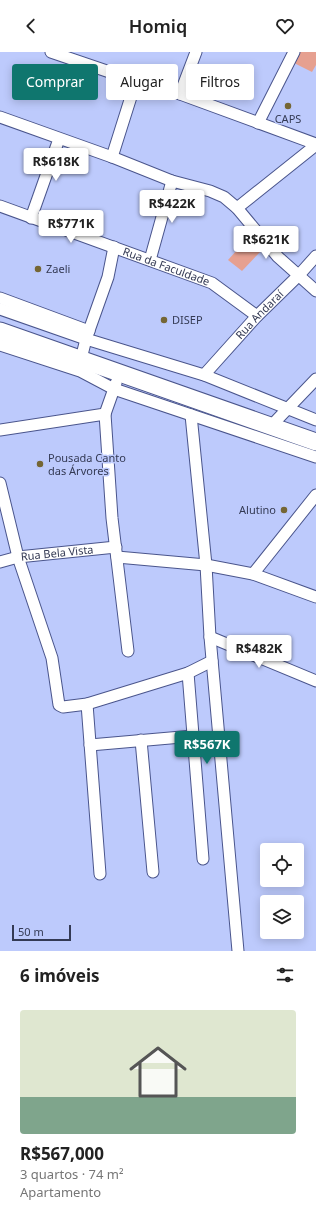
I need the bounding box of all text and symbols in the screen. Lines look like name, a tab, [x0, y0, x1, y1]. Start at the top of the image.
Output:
text: Homiq	[129, 14, 187, 38]
icon: back	[20, 15, 42, 37]
icon: heart	[274, 15, 296, 37]
chip: Comprar	[12, 64, 98, 100]
chip: Alugar	[106, 64, 178, 100]
chip: Filtros	[186, 64, 254, 100]
marker: CAPS	[283, 101, 293, 111]
place label: CAPS	[275, 111, 301, 126]
pin: R$618K	[23, 148, 89, 182]
text: R$618K	[33, 152, 79, 170]
pin: R$422K	[139, 190, 205, 224]
text: R$422K	[149, 194, 195, 212]
pin: R$771K	[38, 210, 104, 244]
text: R$771K	[48, 214, 94, 232]
pin: R$621K	[233, 226, 299, 260]
text: R$621K	[243, 230, 289, 248]
street label: Rua da Faculdade	[121, 243, 212, 289]
place label: Zaeli	[46, 261, 70, 276]
marker: Zaeli	[33, 264, 43, 274]
street label: Rua Andaraí	[232, 286, 287, 342]
place label: DISEP	[172, 312, 203, 327]
marker: DISEP	[159, 315, 169, 325]
place label: Pousada Canto das Árvores	[48, 450, 126, 478]
marker: Pousada Canto das Árvores	[35, 459, 45, 469]
place label: Alutino	[239, 502, 276, 517]
marker: Alutino	[279, 505, 289, 515]
street label: Rua Bela Vista	[20, 541, 94, 564]
pin: R$482K	[226, 635, 292, 669]
text: R$482K	[236, 639, 282, 657]
pin: R$567K	[174, 731, 240, 765]
text: R$567K	[184, 735, 230, 753]
map controls	[260, 843, 304, 939]
button: locate	[260, 843, 304, 887]
button: layers	[260, 895, 304, 939]
scale bar	[12, 923, 71, 942]
text: 50 m	[18, 924, 44, 939]
text: 6 imóveis	[20, 964, 100, 987]
icon: filters	[274, 964, 296, 986]
icon: home	[122, 1036, 194, 1108]
text: R$567,000	[20, 1142, 104, 1165]
text: 3 quartos · 74 m²	[20, 1165, 124, 1183]
text: Apartamento	[20, 1183, 101, 1201]

